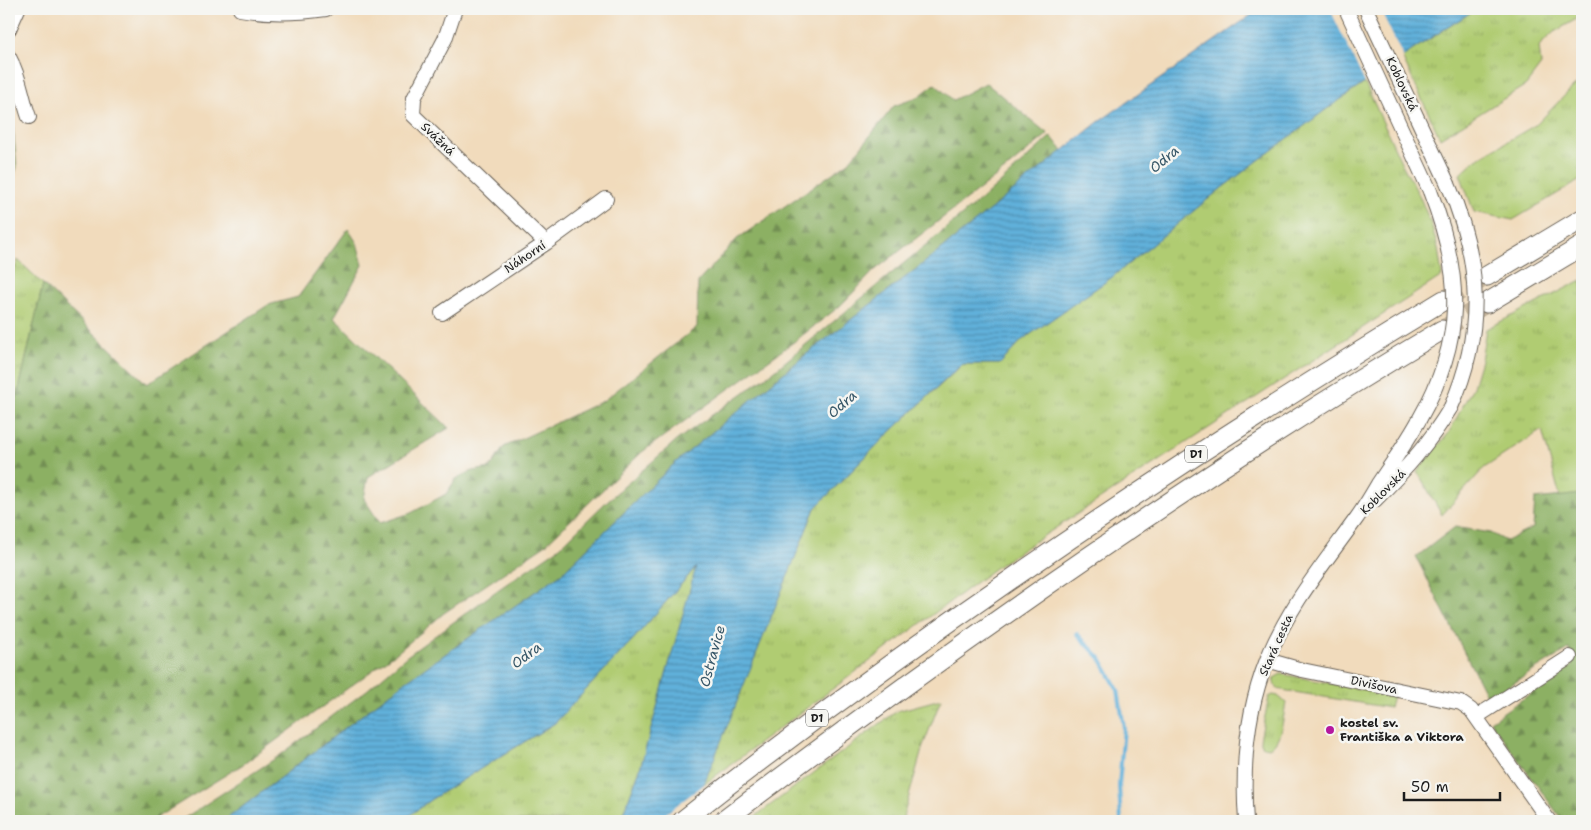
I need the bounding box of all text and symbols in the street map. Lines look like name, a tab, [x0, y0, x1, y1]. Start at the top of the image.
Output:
street label: Koblovská	[1382, 54, 1422, 114]
street label: Svážná	[418, 119, 459, 159]
water label: Odra	[1145, 141, 1183, 177]
street label: Náhorní	[501, 237, 549, 277]
water label: Odra	[823, 386, 861, 422]
road number: D1	[1185, 446, 1207, 462]
street label: Koblovská	[1357, 465, 1410, 518]
street label: Stará cesta	[1255, 611, 1297, 678]
water label: Ostravice	[695, 623, 729, 689]
water label: Odra	[507, 638, 545, 672]
street label: Divišova	[1349, 672, 1399, 698]
road number: D1	[806, 710, 828, 726]
place label: kostel sv. Františka a Viktora	[1340, 715, 1465, 745]
marker: kostel sv. Františka a Viktora	[1324, 724, 1336, 736]
scale bar	[1404, 770, 1500, 802]
text: 50 m	[1411, 777, 1449, 797]

